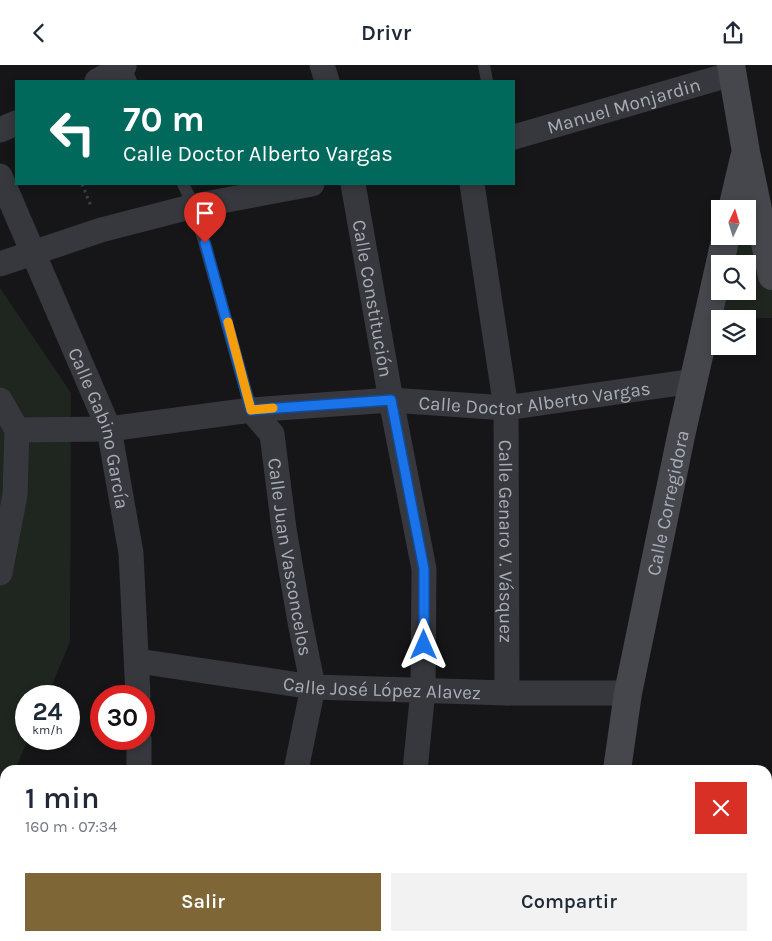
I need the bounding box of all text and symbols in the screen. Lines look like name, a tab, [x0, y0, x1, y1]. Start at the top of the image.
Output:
icon: back	[25, 19, 53, 47]
icon: share	[719, 19, 747, 47]
text: Drivr	[361, 20, 411, 46]
street label: Manuel Monjardin	[544, 74, 703, 139]
text: 70 m	[123, 99, 205, 140]
icon: left	[40, 100, 105, 165]
text: Calle Doctor Alberto Vargas	[123, 141, 393, 167]
pin	[184, 192, 226, 243]
icon: arrive	[191, 199, 219, 227]
north arrow	[711, 200, 756, 245]
map controls	[711, 200, 756, 355]
street label: Calle Constitución	[347, 218, 397, 379]
button: search	[711, 255, 756, 300]
button: layers	[711, 310, 756, 355]
street label: Calle Gabino García	[63, 344, 133, 511]
street label: Calle Doctor Alberto Vargas	[418, 377, 652, 420]
street label: Calle Corregidora	[642, 428, 694, 578]
street label: Calle Genaro V. Vásquez	[494, 440, 517, 643]
street label: Calle Juan Vasconcelos	[263, 457, 316, 658]
position arrow	[397, 618, 449, 670]
street label: Calle José López Alavez	[282, 673, 481, 704]
speed limit sign: 30	[90, 685, 155, 750]
text: 24	[32, 697, 63, 726]
text: km/h	[32, 723, 63, 737]
text: 1 min	[25, 780, 99, 816]
button: close	[695, 782, 747, 834]
text: 160 m · 07:34	[25, 817, 117, 836]
button: Salir	[25, 873, 381, 931]
button: Compartir	[391, 873, 747, 931]

